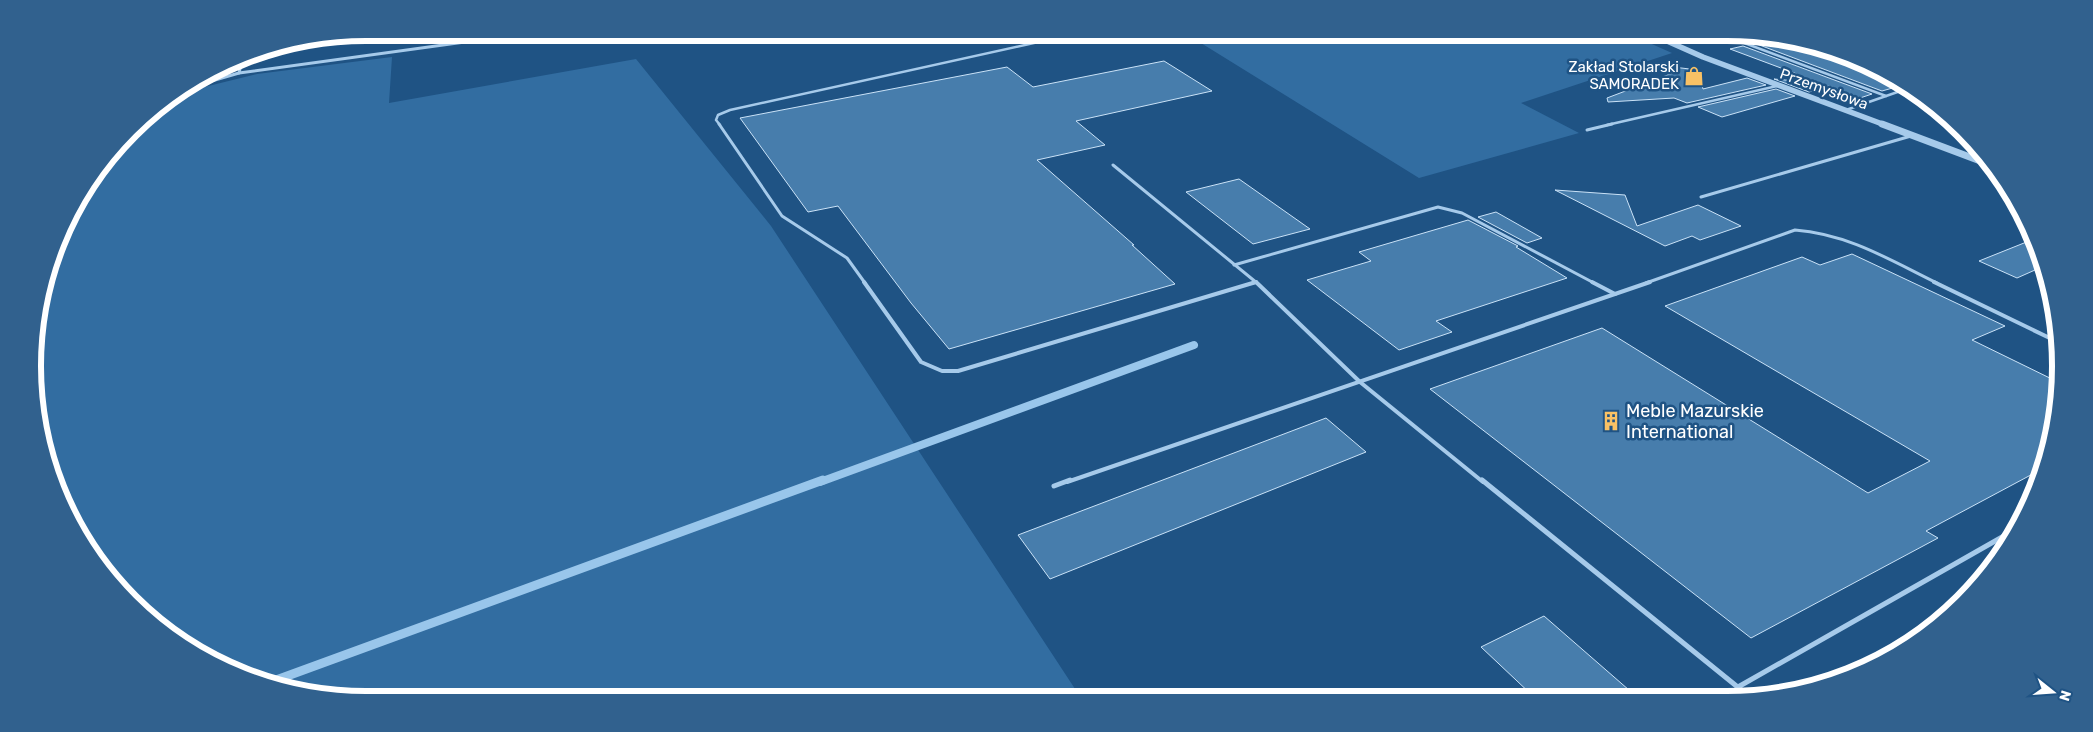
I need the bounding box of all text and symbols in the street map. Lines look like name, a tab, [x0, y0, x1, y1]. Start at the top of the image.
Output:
place label: Zakład Stolarski SAMORADEK	[1569, 58, 1679, 93]
shop icon: Zakład Stolarski SAMORADEK	[1683, 65, 1705, 87]
street label: Przemysłowa	[1777, 65, 1871, 113]
place label: Meble Mazurskie International	[1626, 400, 1764, 443]
building icon: Meble Mazurskie International	[1600, 410, 1622, 432]
north arrow	[2028, 667, 2078, 717]
text: N	[2055, 688, 2075, 703]

